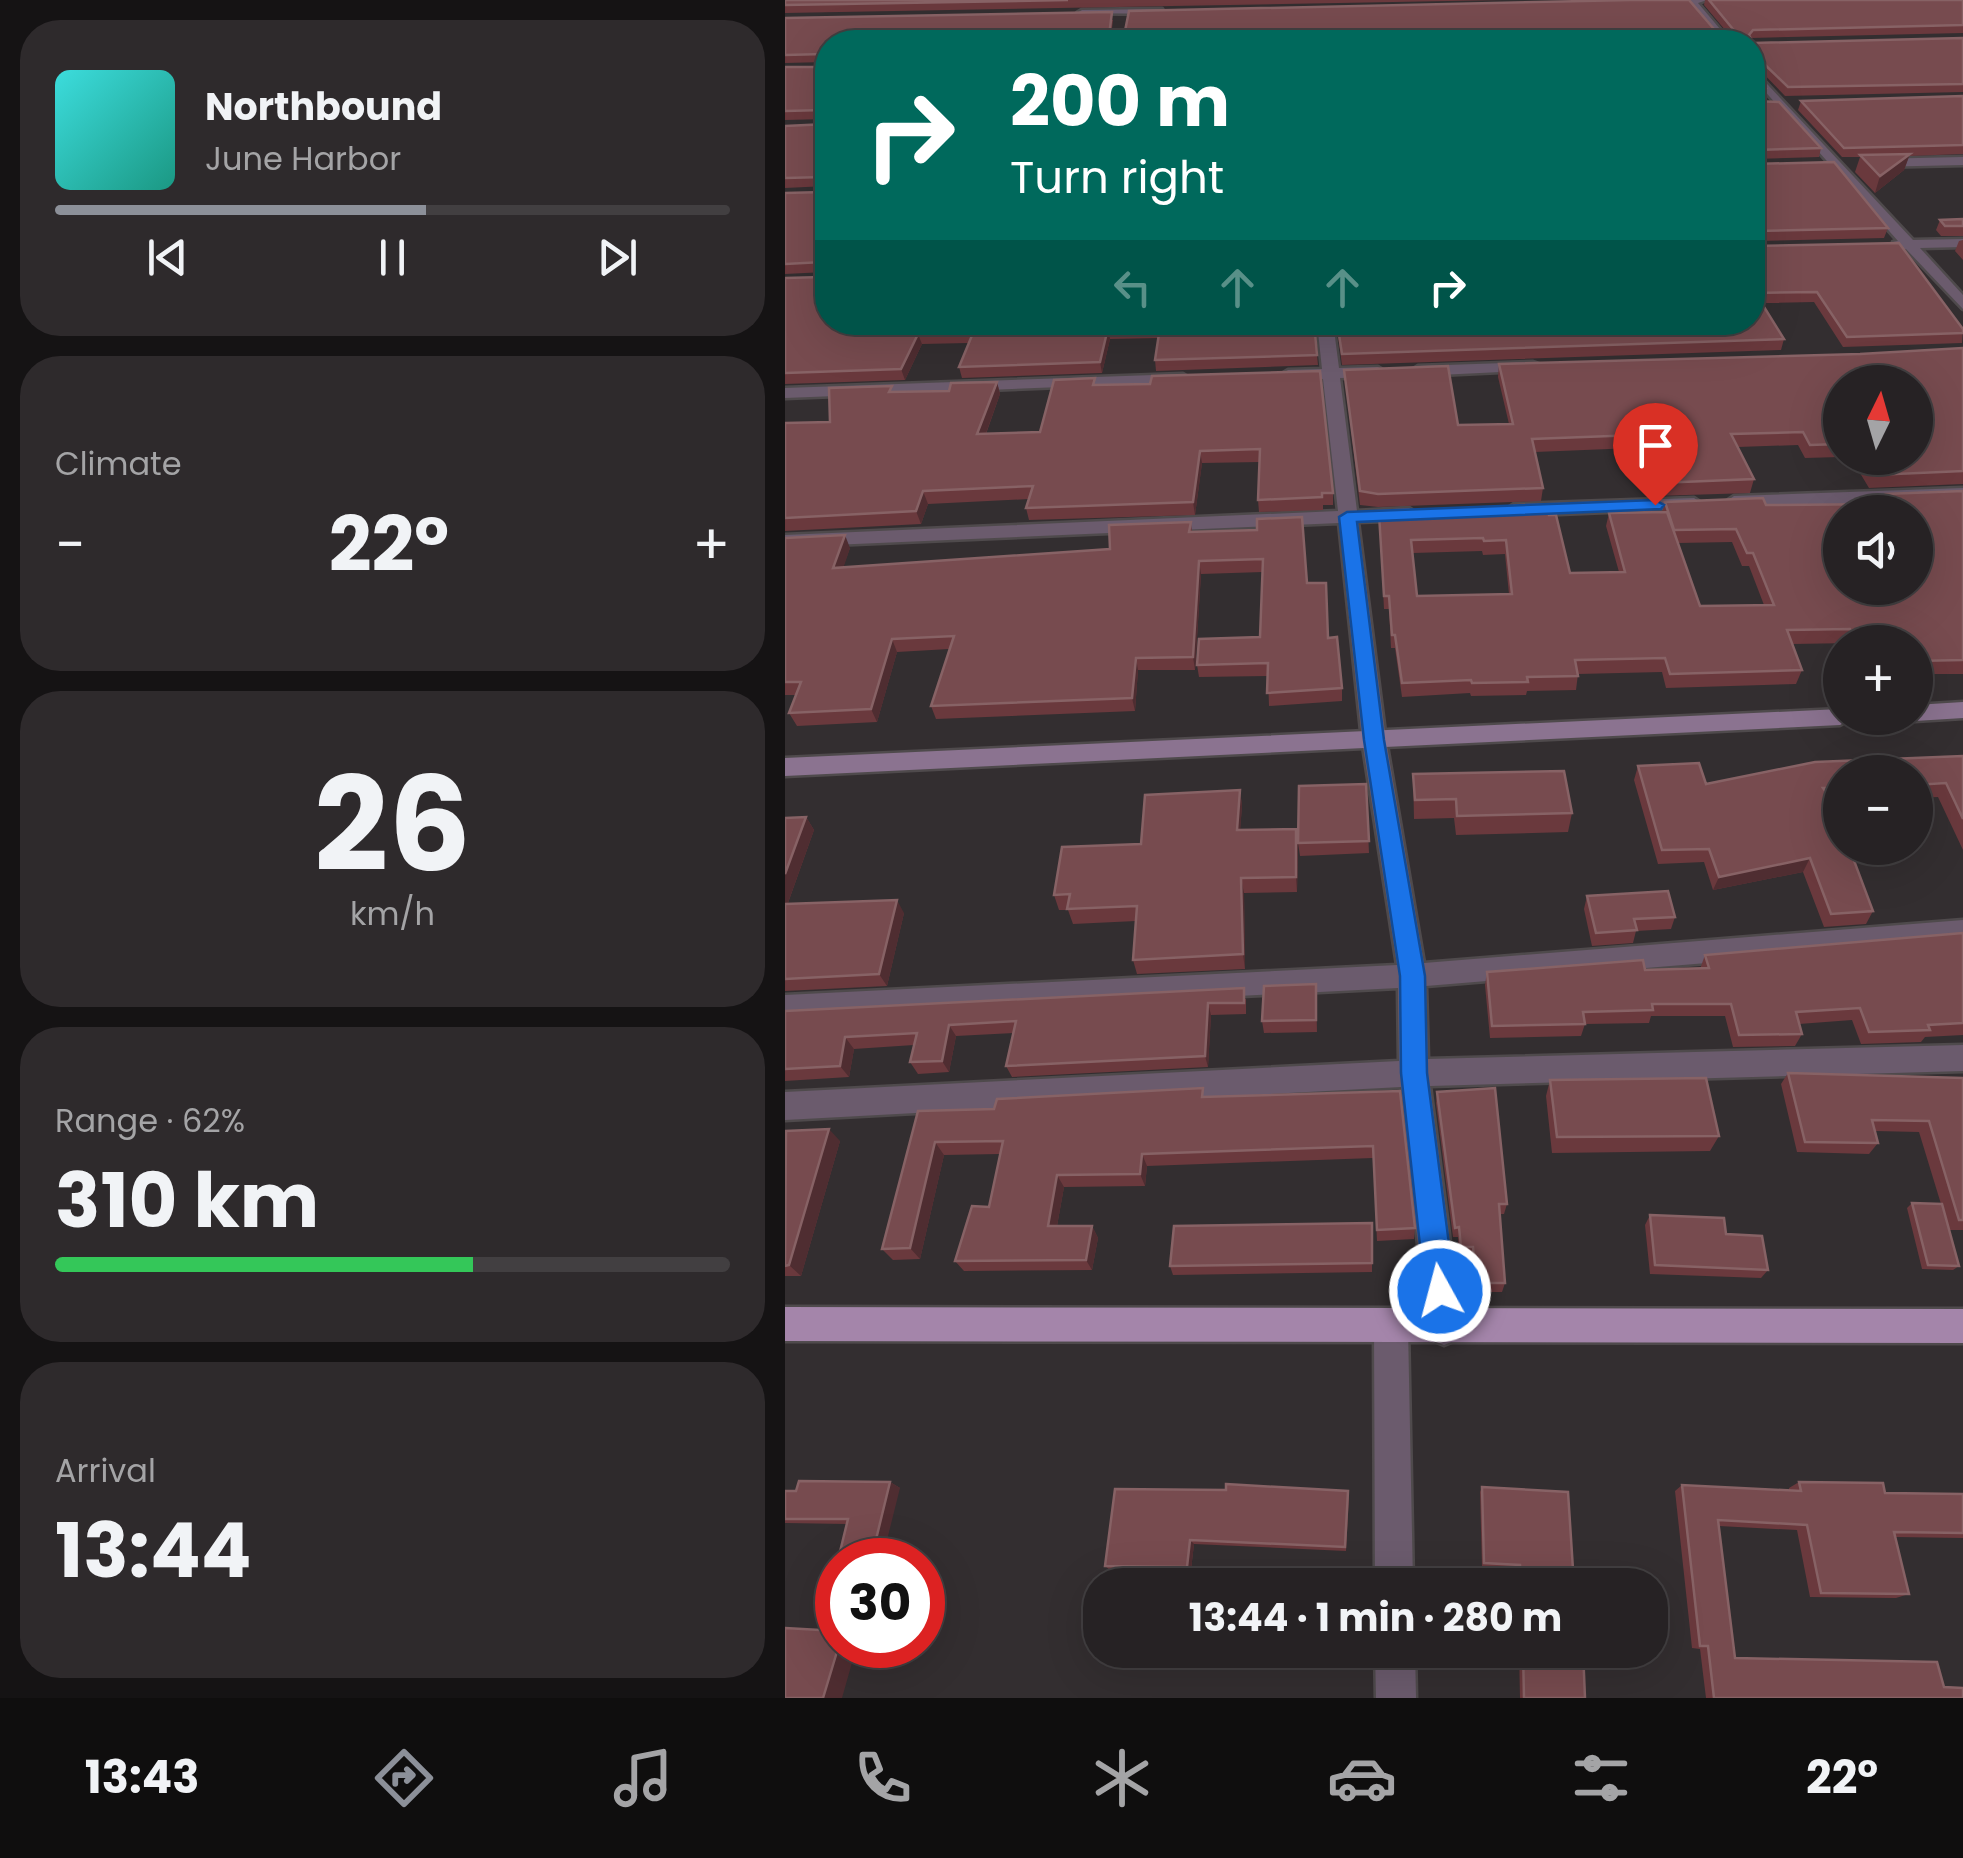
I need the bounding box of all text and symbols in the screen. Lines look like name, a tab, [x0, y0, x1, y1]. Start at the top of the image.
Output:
text: 200 m	[1010, 52, 1230, 151]
icon: right	[845, 70, 975, 200]
text: Northbound	[205, 80, 442, 133]
text: June Harbor	[205, 136, 401, 181]
text: Turn right	[1010, 146, 1224, 209]
icon: previous	[140, 230, 195, 285]
icon: pause	[365, 230, 420, 285]
icon: next	[590, 230, 645, 285]
icon: left	[1105, 260, 1160, 315]
icon: ahead	[1210, 260, 1265, 315]
icon: ahead	[1315, 260, 1370, 315]
icon: right	[1420, 260, 1475, 315]
north arrow	[1823, 365, 1933, 475]
map controls	[1823, 365, 1933, 865]
pin	[1613, 403, 1698, 506]
icon: arrive	[1628, 418, 1683, 473]
text: Climate	[55, 441, 182, 486]
text: 22°	[329, 492, 449, 597]
button: sound	[1823, 495, 1933, 605]
text: −	[55, 506, 85, 583]
text: +	[692, 506, 730, 583]
button: +	[1823, 625, 1933, 735]
text: 26	[314, 733, 471, 916]
button: −	[1823, 755, 1933, 865]
text: km/h	[350, 891, 435, 936]
text: Range · 62%	[55, 1098, 245, 1143]
text: 310 km	[55, 1148, 319, 1253]
position arrow	[1388, 1239, 1492, 1343]
text: Arrival	[55, 1448, 156, 1493]
text: 13:44	[55, 1498, 251, 1603]
speed limit sign: 30	[815, 1538, 945, 1668]
text: 13:44 · 1 min · 280 m	[1189, 1591, 1562, 1644]
icon: directions	[369, 1743, 439, 1813]
icon: music	[608, 1743, 678, 1813]
icon: phone	[848, 1743, 918, 1813]
icon: climate	[1087, 1743, 1157, 1813]
icon: car	[1327, 1743, 1397, 1813]
icon: filters	[1566, 1743, 1636, 1813]
text: 13:43	[85, 1746, 199, 1809]
text: 22°	[1806, 1746, 1878, 1809]

